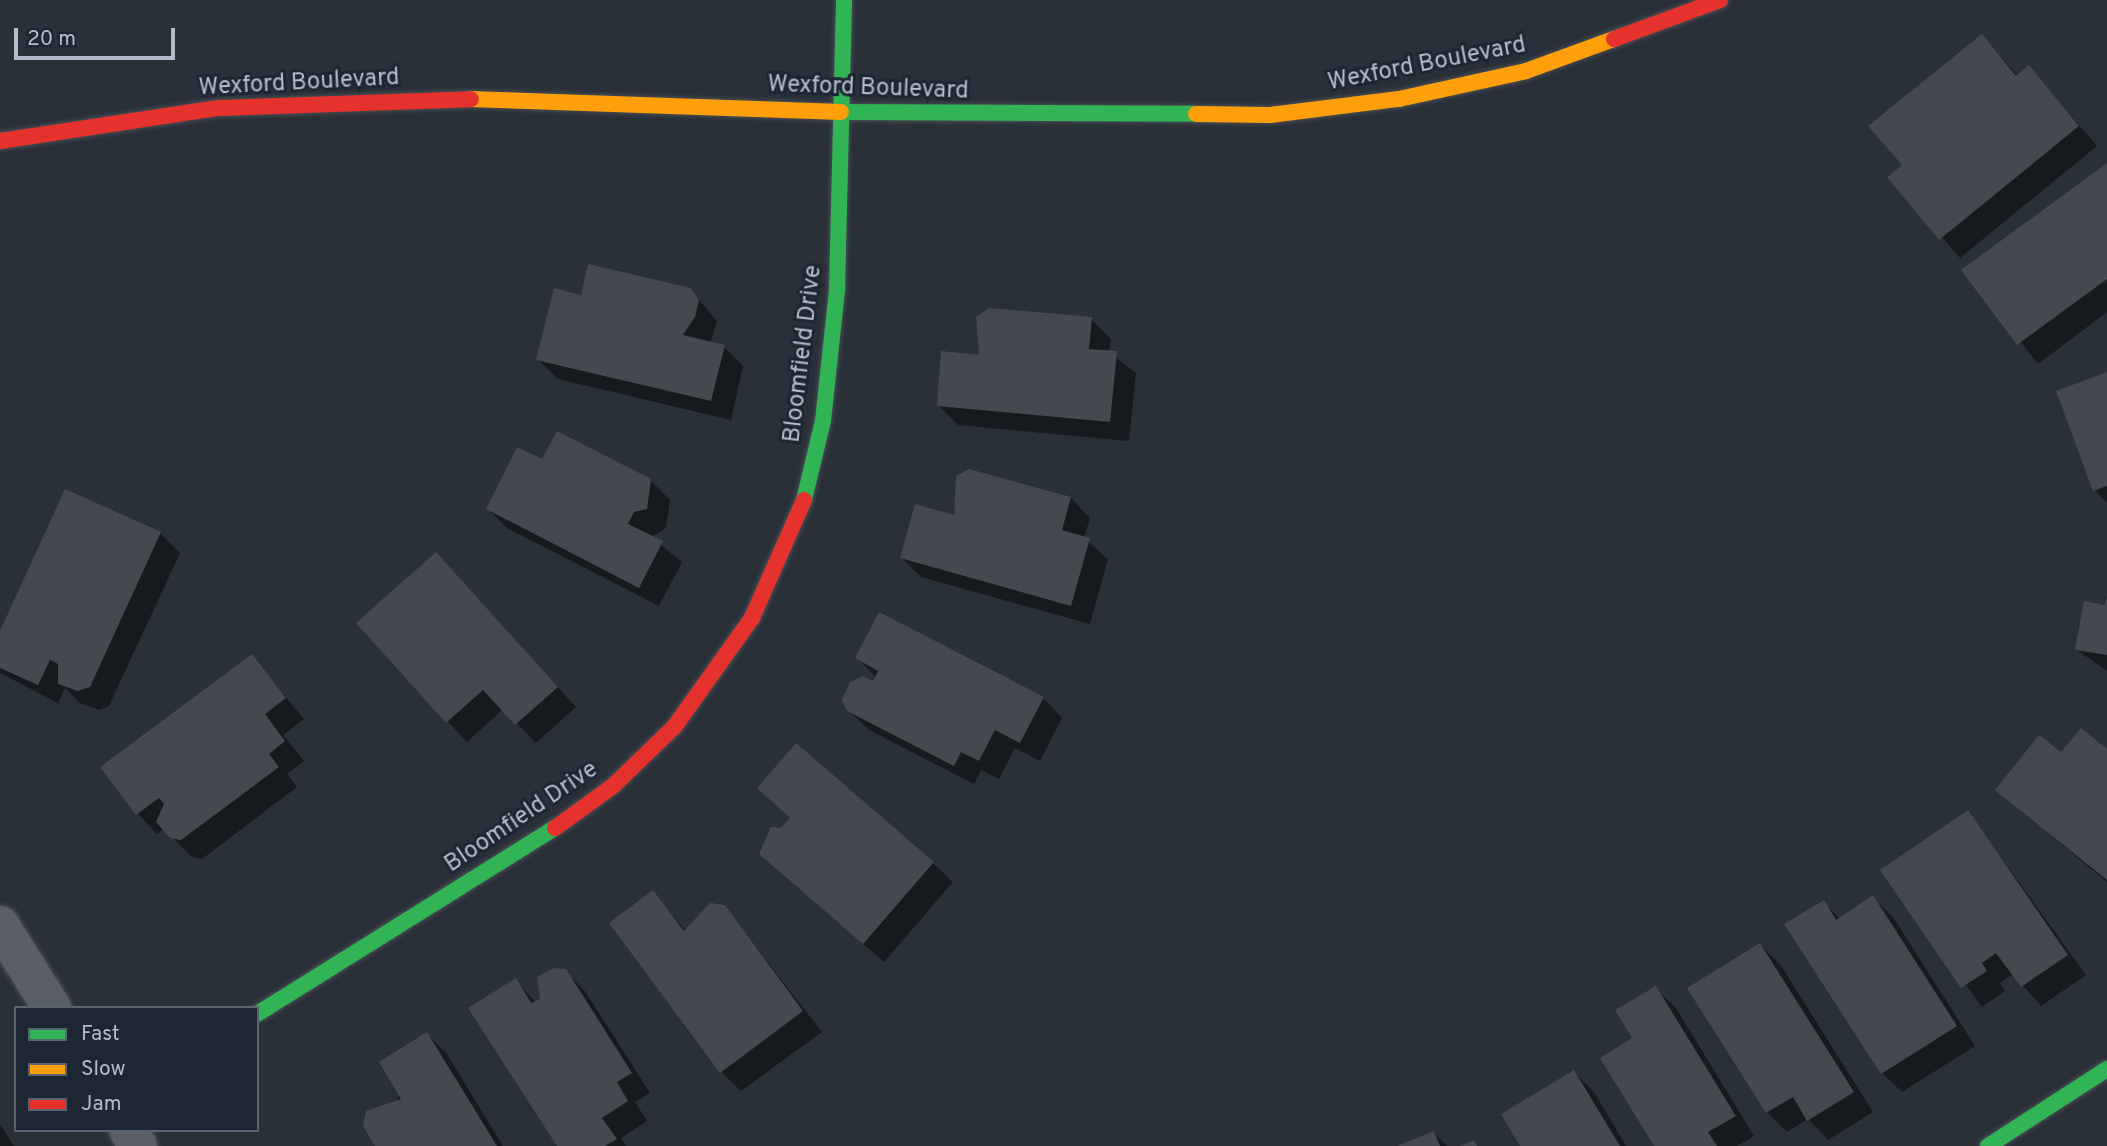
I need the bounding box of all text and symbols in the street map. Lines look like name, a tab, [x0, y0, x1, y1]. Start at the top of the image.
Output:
scale bar	[18, 14, 178, 58]
text: 20 m	[27, 26, 76, 53]
street label: Wexford Boulevard	[1326, 32, 1528, 98]
street label: Wexford Boulevard	[198, 64, 400, 104]
street label: Wexford Boulevard	[767, 71, 969, 107]
street label: Bloomfield Drive	[779, 264, 829, 444]
street label: Bloomfield Drive	[440, 756, 604, 880]
legend	[14, 1006, 259, 1132]
text: Fast	[81, 1021, 120, 1048]
text: Slow	[81, 1056, 126, 1083]
text: Jam	[81, 1091, 122, 1118]

